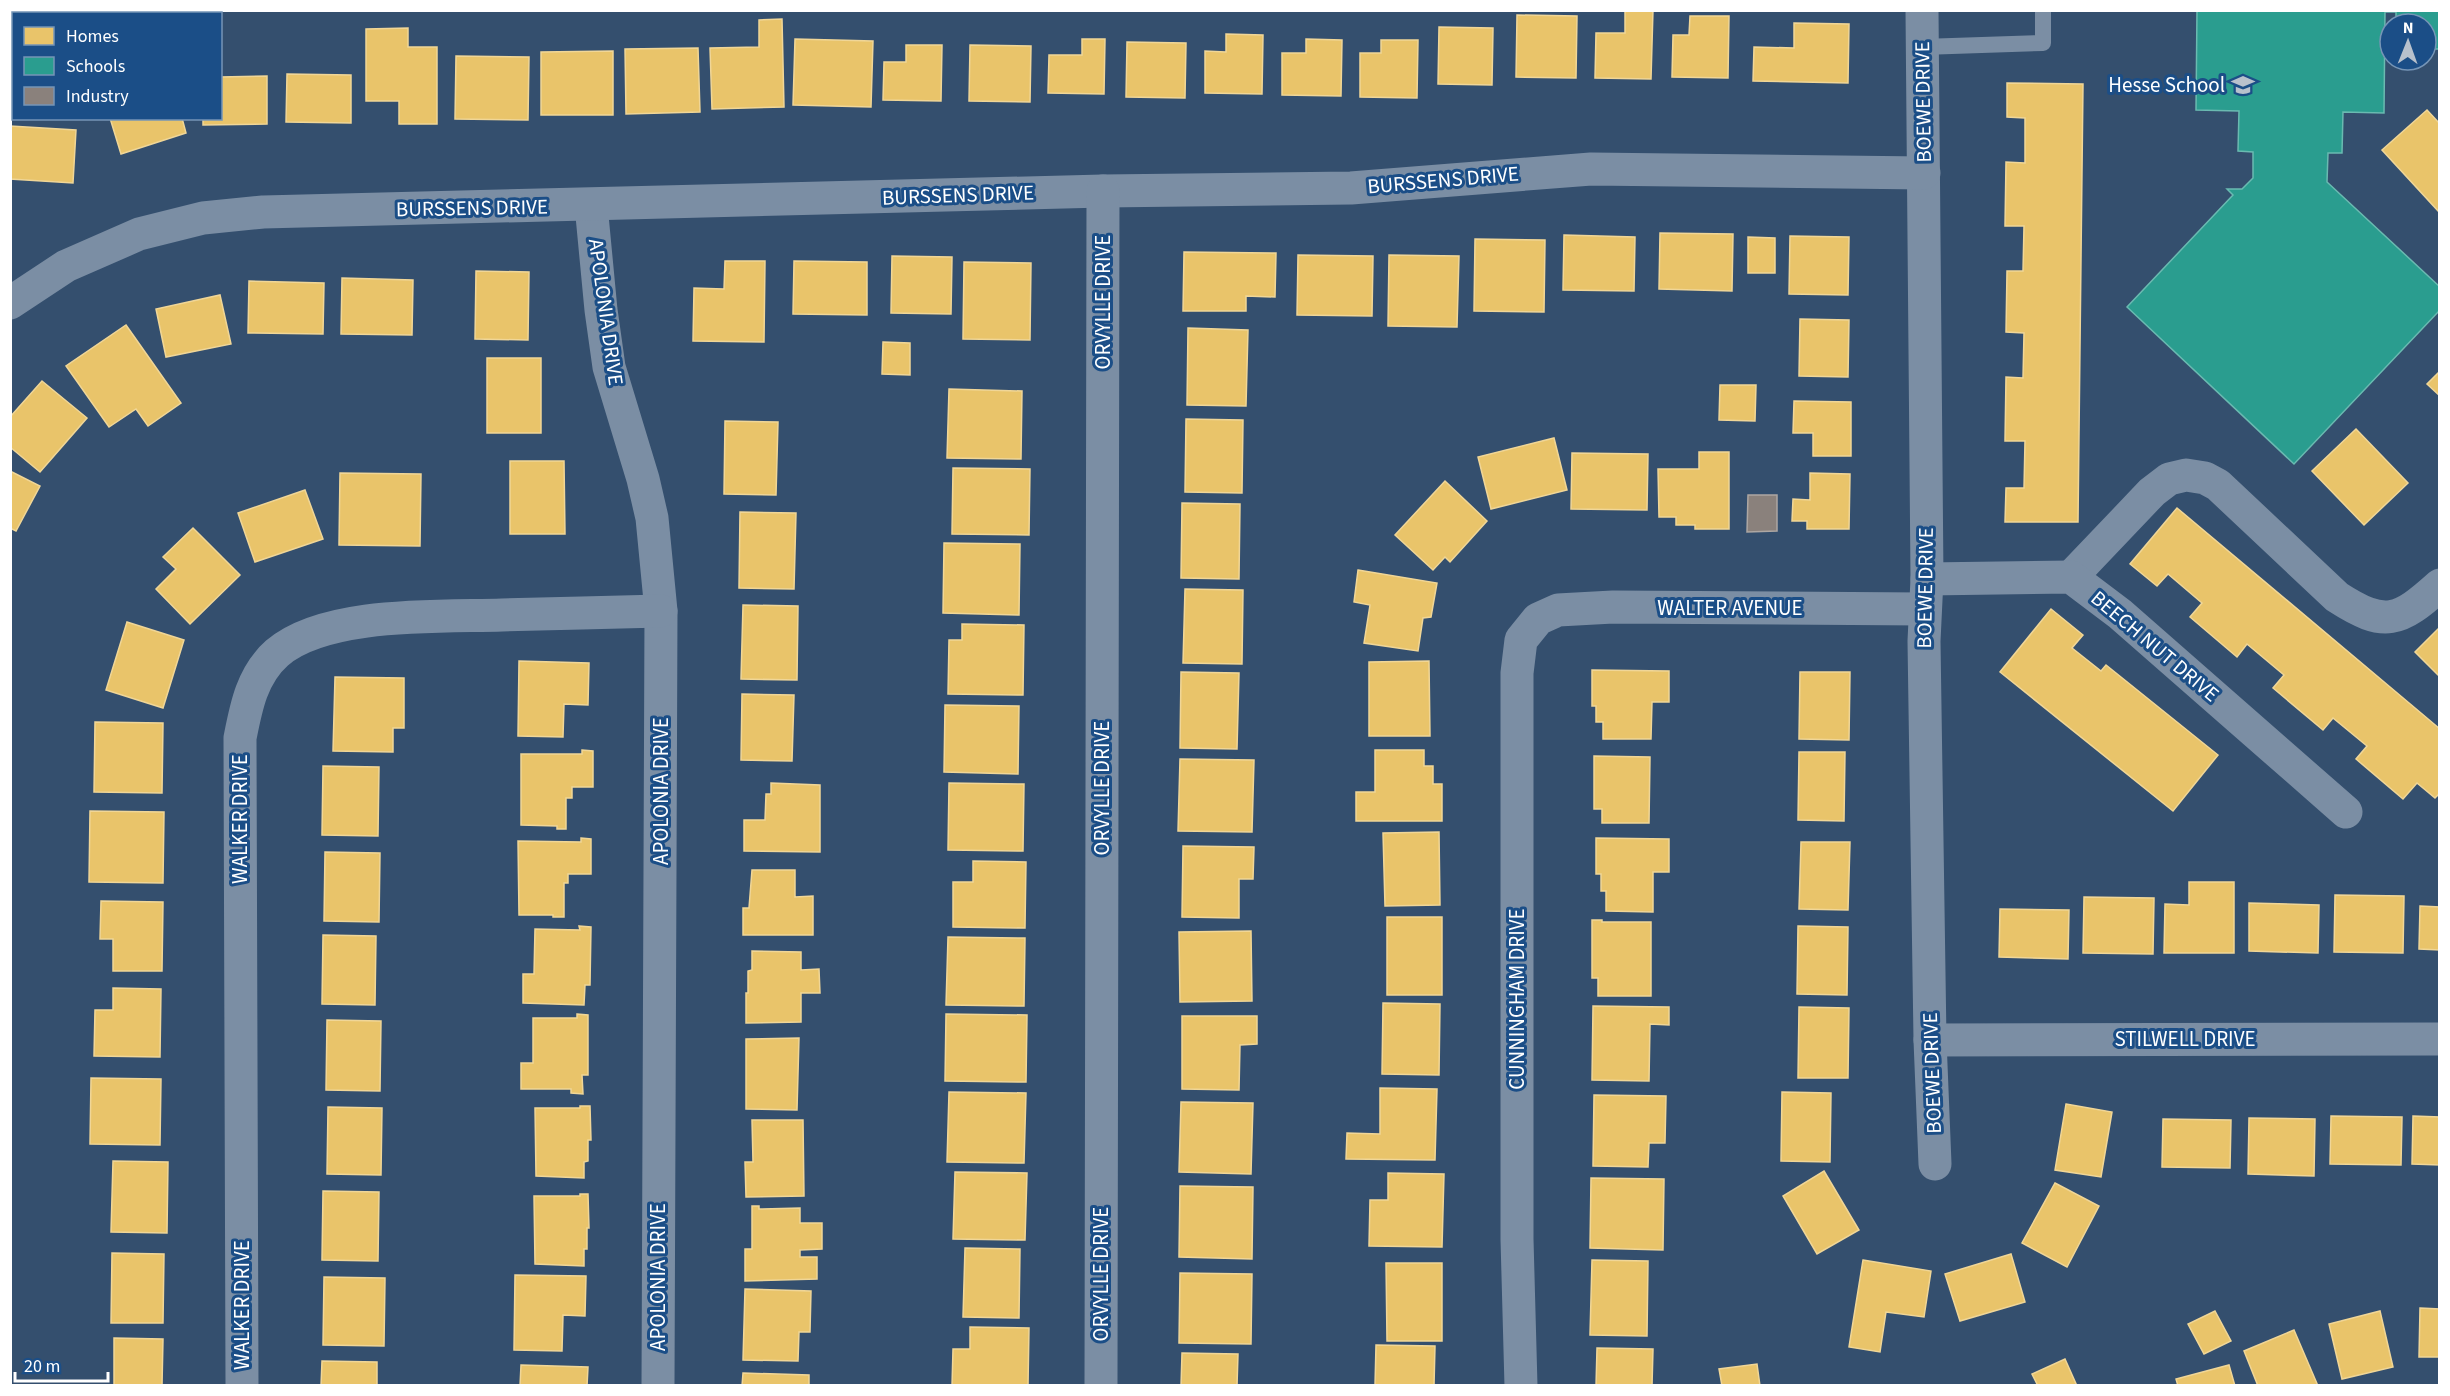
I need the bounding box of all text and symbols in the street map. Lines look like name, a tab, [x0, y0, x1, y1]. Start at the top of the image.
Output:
legend	[12, 12, 222, 120]
north arrow	[2378, 12, 2438, 72]
text: N	[2403, 17, 2414, 39]
text: Homes	[66, 24, 119, 49]
street label: BOEWE DRIVE	[1907, 41, 1939, 163]
text: Schools	[66, 54, 125, 79]
place label: Hesse School	[2108, 70, 2225, 100]
school or university icon: Hesse School	[2230, 72, 2256, 98]
text: Industry	[66, 84, 129, 109]
street label: BURSSENS DRIVE	[1366, 158, 1520, 202]
street label: BURSSENS DRIVE	[882, 177, 1034, 213]
street label: BURSSENS DRIVE	[396, 192, 548, 224]
street label: ORVYLLE DRIVE	[1088, 235, 1118, 369]
street label: APOLONIA DRIVE	[581, 237, 631, 387]
street label: BOEWE DRIVE	[1909, 527, 1941, 649]
street label: BEECH NUT DRIVE	[2084, 583, 2226, 709]
street label: WALTER AVENUE	[1657, 593, 1803, 623]
street label: APOLONIA DRIVE	[646, 717, 676, 865]
street label: ORVYLLE DRIVE	[1087, 721, 1117, 855]
street label: WALKER DRIVE	[225, 754, 255, 884]
street label: CUNNINGHAM DRIVE	[1502, 908, 1532, 1090]
street label: BOEWE DRIVE	[1915, 1012, 1949, 1134]
street label: STILWELL DRIVE	[2114, 1024, 2256, 1054]
street label: APOLONIA DRIVE	[643, 1203, 673, 1351]
street label: ORVYLLE DRIVE	[1086, 1207, 1116, 1341]
street label: WALKER DRIVE	[227, 1240, 257, 1370]
scale bar	[15, 1345, 108, 1383]
text: 20 m	[24, 1354, 60, 1379]

